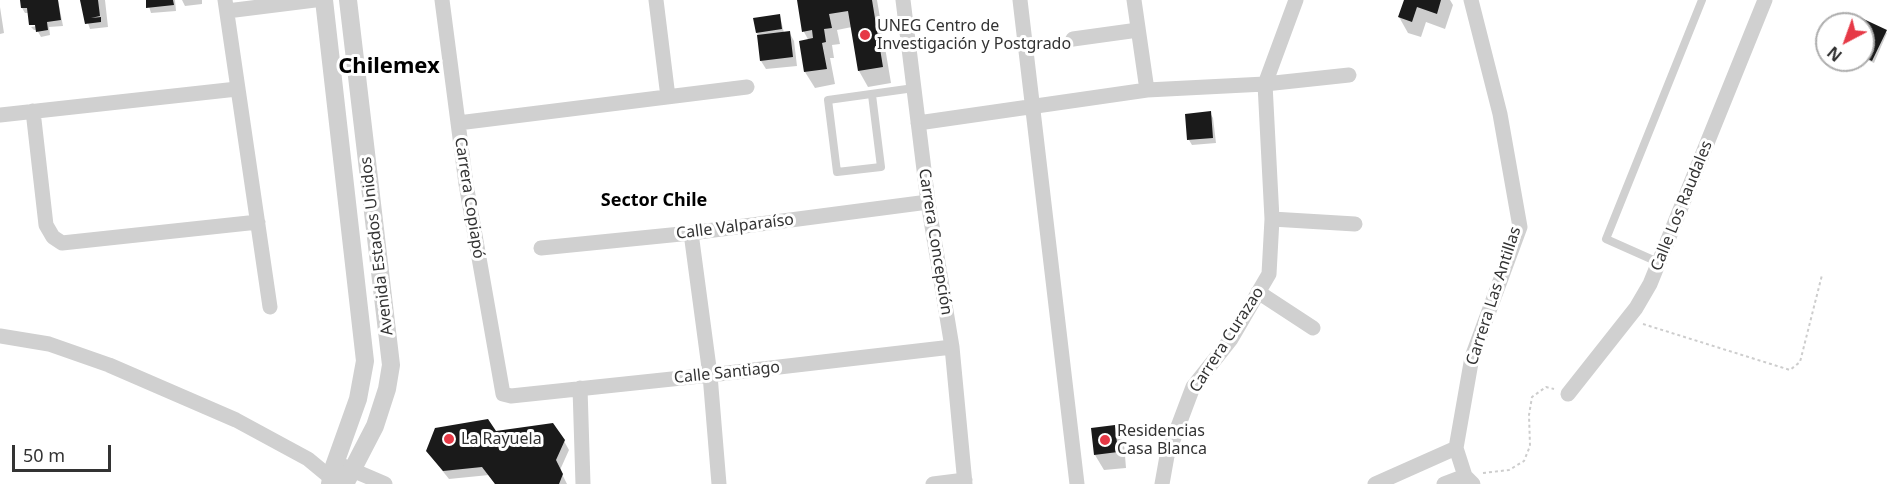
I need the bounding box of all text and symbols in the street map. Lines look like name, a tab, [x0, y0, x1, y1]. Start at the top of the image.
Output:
north arrow	[1815, 12, 1875, 72]
place label: UNEG Centro de Investigación y Postgrado	[877, 16, 1071, 54]
marker: UNEG Centro de Investigación y Postgrado	[858, 28, 872, 42]
text: N	[1822, 42, 1847, 67]
district label: Chilemex	[338, 54, 440, 80]
street label: Carrera Copiapó	[450, 136, 488, 260]
street label: Calle Los Raudales	[1647, 138, 1717, 274]
street label: Avenida Estados Unidos	[357, 156, 397, 336]
street label: Carrera Concepción	[914, 167, 956, 317]
district label: Sector Chile	[601, 190, 707, 212]
street label: Calle Valparaíso	[675, 210, 795, 244]
street label: Carrera Las Antillas	[1463, 224, 1525, 368]
street label: Carrera Curazao	[1186, 284, 1268, 396]
street label: Calle Santiago	[673, 358, 781, 388]
place label: Residencias Casa Blanca	[1117, 421, 1207, 459]
place label: La Rayuela	[461, 429, 542, 449]
marker: La Rayuela	[442, 432, 456, 446]
scale bar	[15, 433, 114, 471]
marker: Residencias Casa Blanca	[1098, 433, 1112, 447]
text: 50 m	[23, 443, 65, 467]

